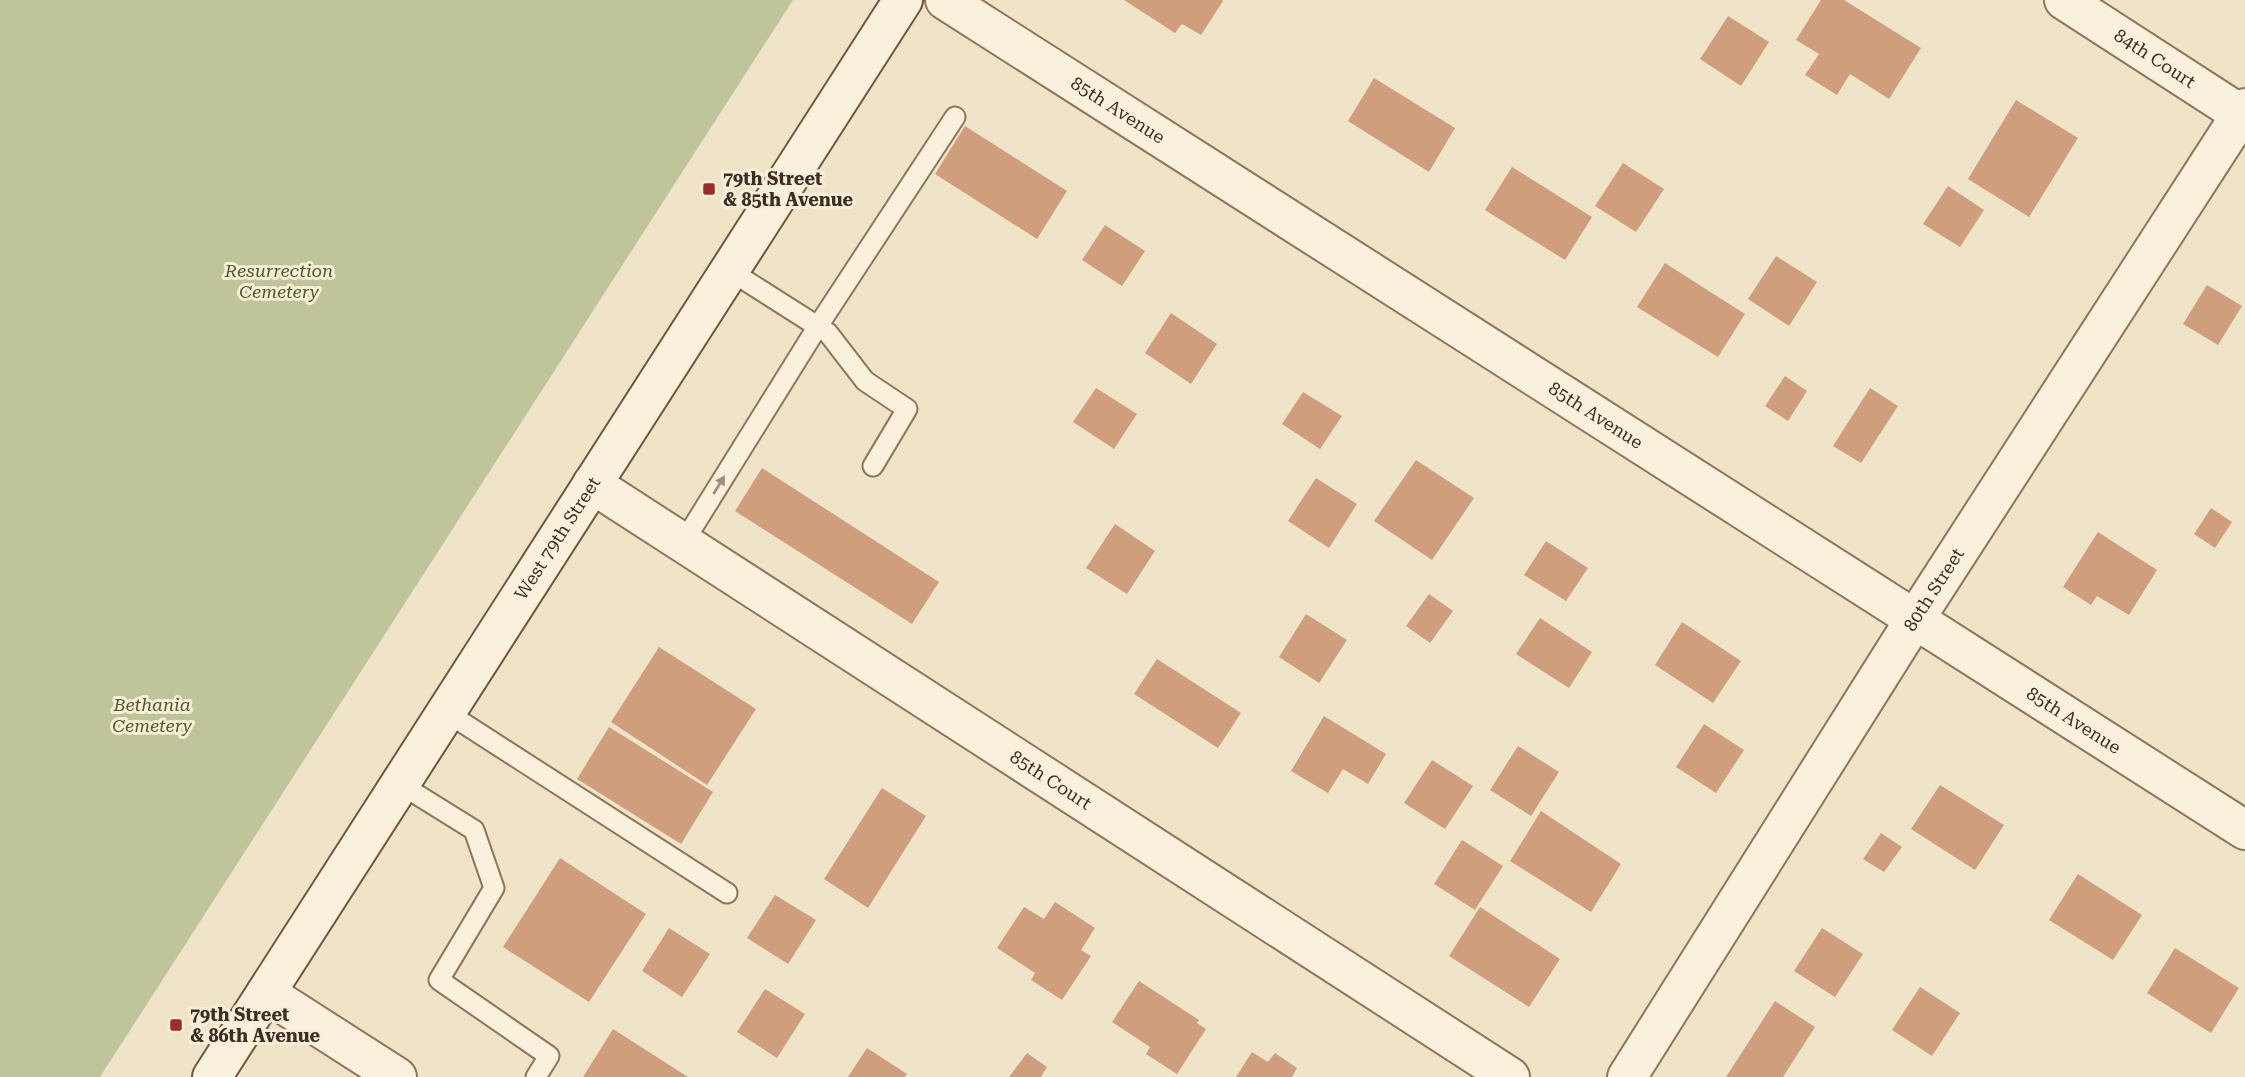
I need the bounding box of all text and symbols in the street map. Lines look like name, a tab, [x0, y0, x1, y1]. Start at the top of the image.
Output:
street label: 84th Court	[2110, 24, 2200, 92]
street label: 85th Avenue	[1067, 72, 1169, 148]
place label: 79th Street & 85th Avenue	[723, 168, 854, 210]
marker: 79th Street & 85th Avenue	[701, 181, 717, 197]
park label: Resurrection Cemetery	[224, 260, 333, 302]
street label: 85th Avenue	[1545, 377, 1647, 453]
street label: West 79th Street	[510, 472, 605, 604]
one-way arrow	[713, 475, 726, 494]
street label: 80th Street	[1899, 544, 1968, 635]
street label: 85th Avenue	[2023, 682, 2125, 758]
park label: Bethania Cemetery	[112, 694, 193, 736]
street label: 85th Court	[1006, 746, 1096, 814]
place label: 79th Street & 86th Avenue	[190, 1004, 321, 1046]
marker: 79th Street & 86th Avenue	[168, 1017, 184, 1033]

